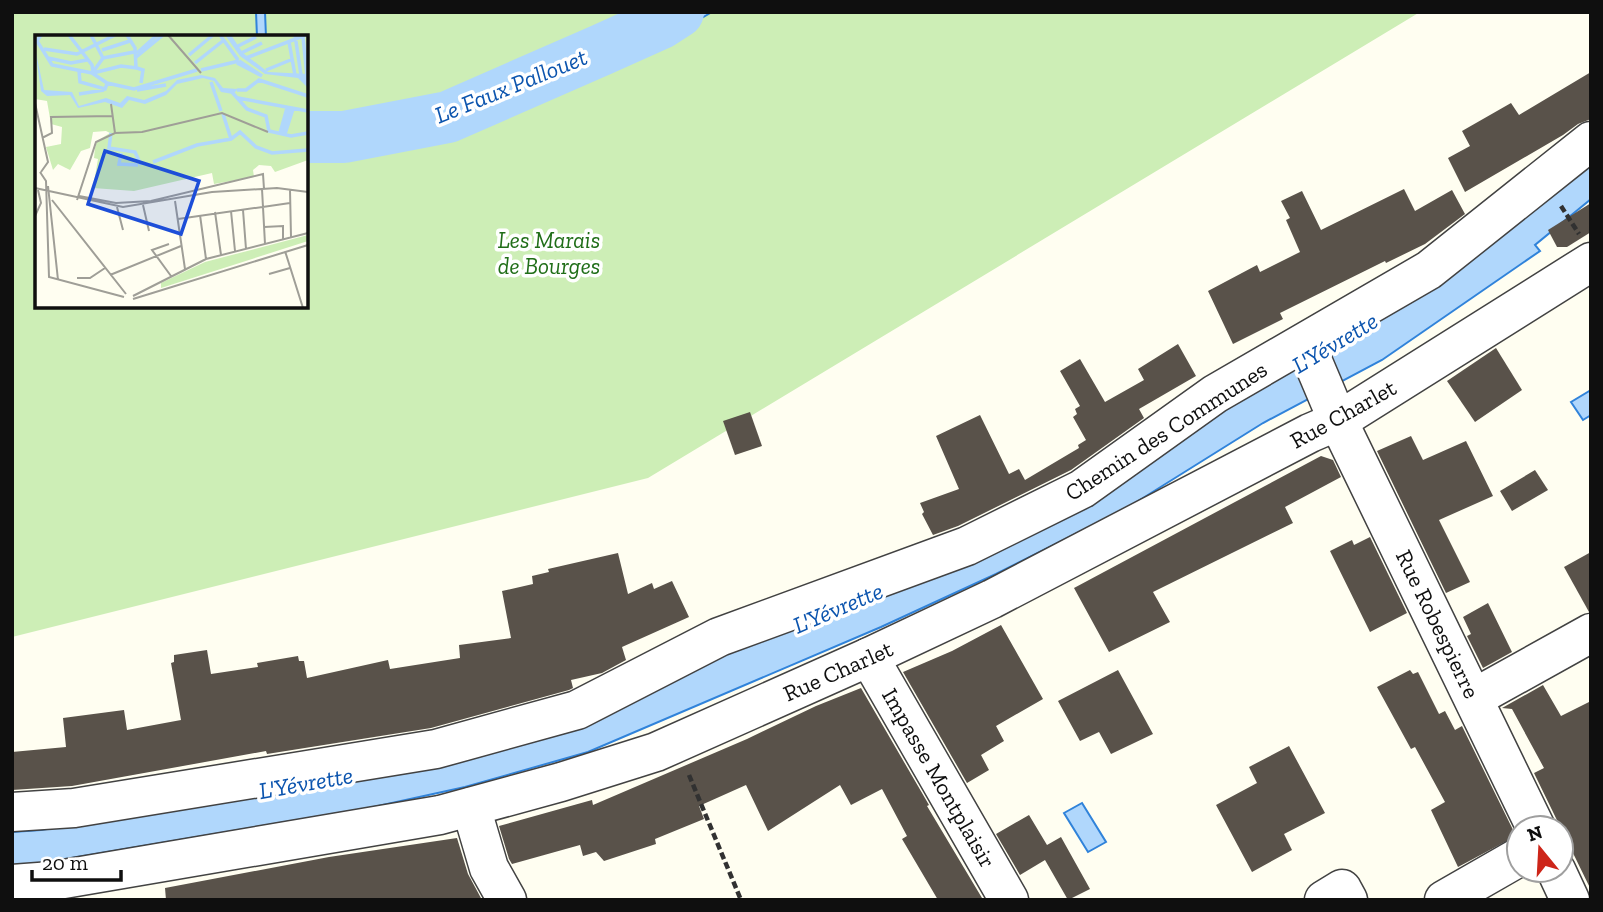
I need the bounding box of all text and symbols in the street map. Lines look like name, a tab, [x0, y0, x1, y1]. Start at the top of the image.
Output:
inset map	[35, 35, 308, 308]
water label: Le Faux Pallouet	[430, 42, 591, 129]
park label: Les Marais de Bourges	[498, 226, 600, 280]
water label: L'Yévrette	[1287, 306, 1383, 379]
street label: Chemin des Communes	[1060, 355, 1272, 507]
street label: Rue Charlet	[1285, 373, 1401, 455]
street label: Rue Robespierre	[1390, 545, 1486, 703]
water label: L'Yévrette	[788, 576, 887, 639]
street label: Rue Charlet	[779, 634, 898, 708]
street label: Impasse Montplaisir	[876, 683, 1002, 873]
water label: L'Yévrette	[257, 760, 355, 805]
north arrow	[1505, 814, 1575, 884]
text: N	[1524, 820, 1545, 846]
scale bar	[32, 838, 121, 882]
text: 20 m	[42, 850, 88, 875]

